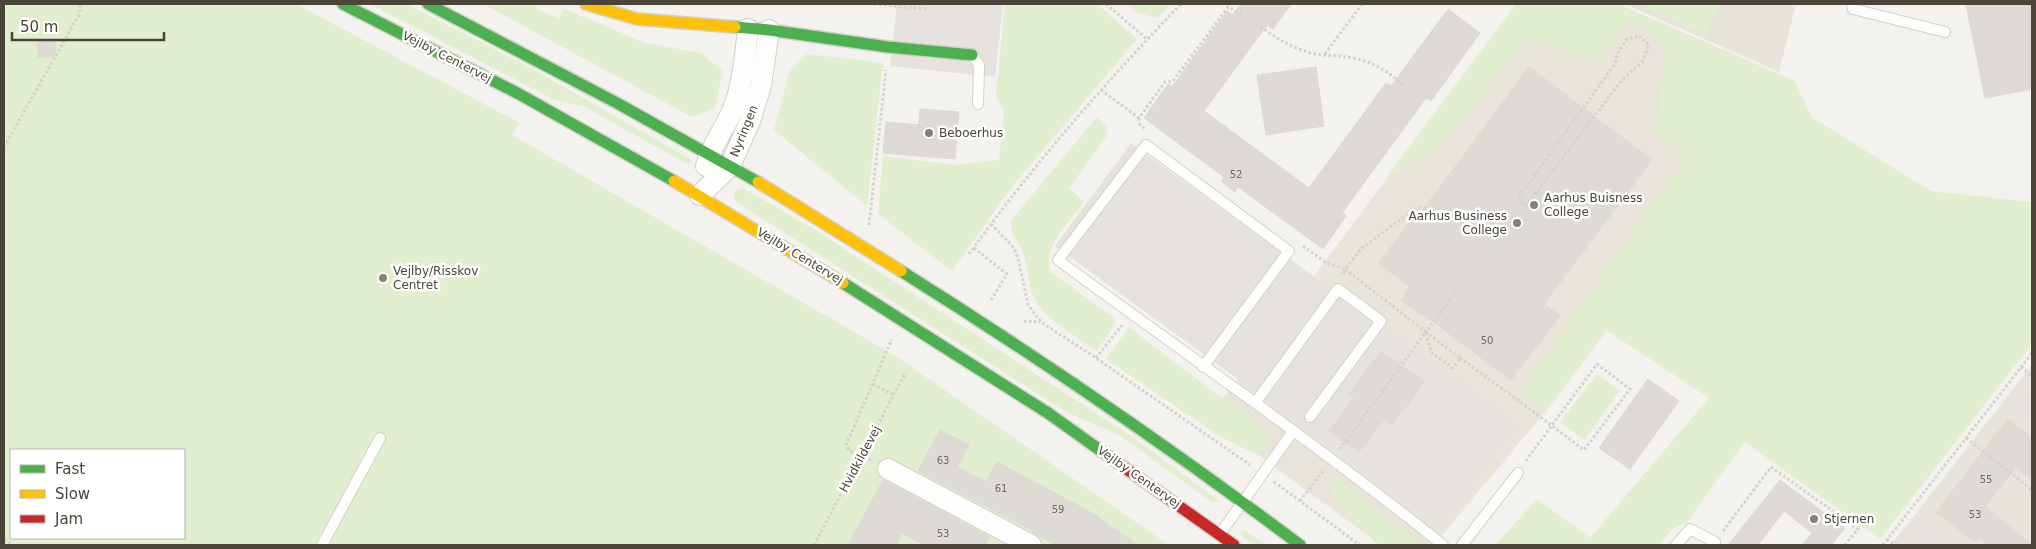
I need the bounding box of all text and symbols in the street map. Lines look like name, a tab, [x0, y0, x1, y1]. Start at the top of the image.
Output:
scale bar	[12, 10, 165, 42]
text: 50 m	[20, 18, 58, 36]
street label: Vejlby Centervej	[400, 28, 494, 86]
street label: Nyringen	[727, 103, 761, 159]
place label: Beboerhus	[939, 126, 1003, 140]
marker: Beboerhus	[923, 127, 935, 139]
house number: 52	[1230, 169, 1242, 180]
place label: Aarhus Buisness College	[1544, 191, 1642, 219]
marker: Aarhus Buisness College	[1528, 199, 1540, 211]
place label: Aarhus Business College	[1409, 209, 1507, 237]
marker: Aarhus Business College	[1511, 217, 1523, 229]
street label: Vejlby Centervej	[754, 225, 846, 287]
place label: Vejlby/Risskov Centret	[393, 264, 478, 292]
marker: Vejlby/Risskov Centret	[377, 272, 389, 284]
house number: 50	[1481, 335, 1493, 346]
street label: Hvidkildevej	[837, 423, 883, 495]
street label: Vejlby Centervej	[1095, 443, 1183, 511]
legend	[10, 449, 185, 539]
house number: 63	[937, 455, 949, 466]
text: Fast	[55, 460, 85, 478]
house number: 55	[1980, 474, 1992, 485]
house number: 61	[995, 483, 1007, 494]
text: Slow	[55, 485, 90, 503]
house number: 59	[1052, 504, 1064, 515]
house number: 53	[1969, 509, 1981, 520]
text: Jam	[54, 510, 83, 528]
place label: Stjernen	[1824, 512, 1874, 526]
marker: Stjernen	[1808, 513, 1820, 525]
house number: 53	[937, 528, 949, 539]

